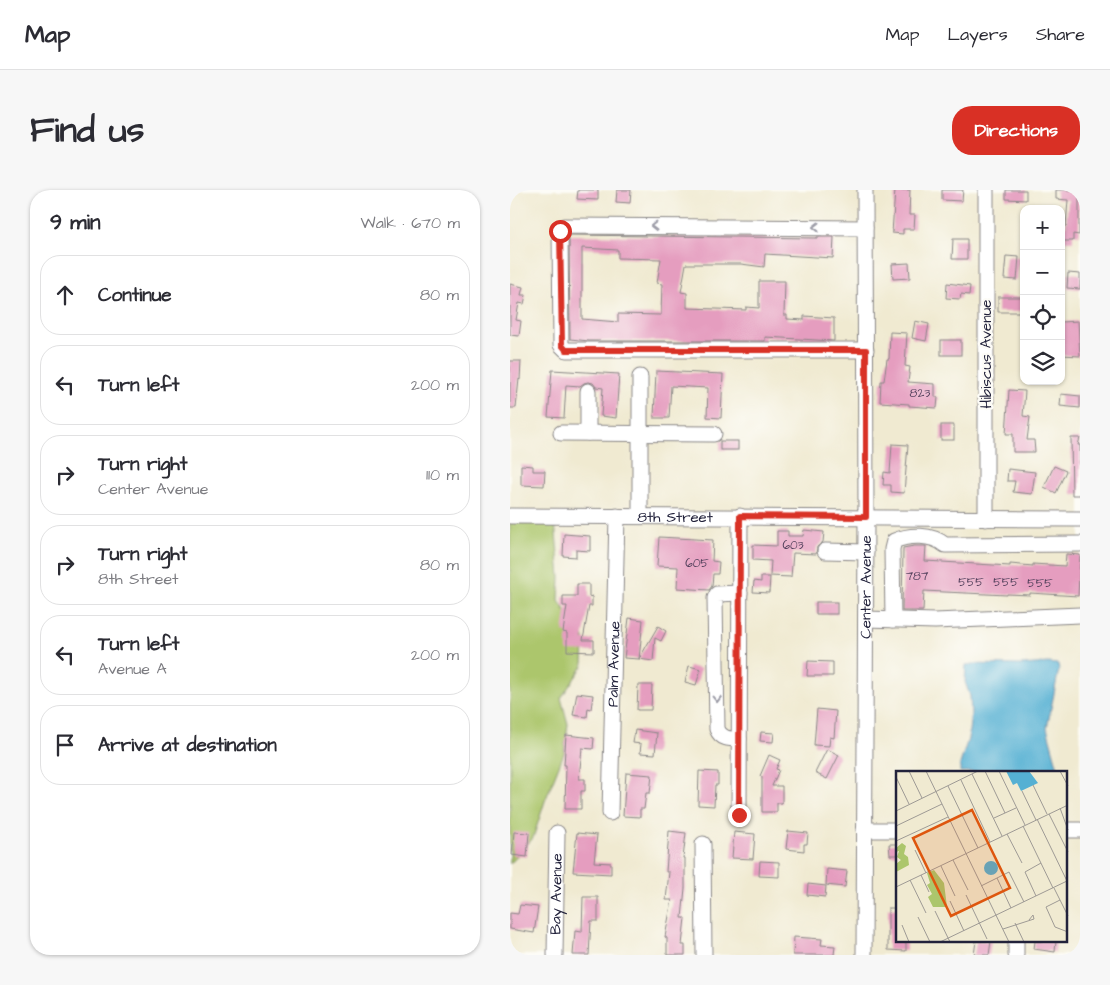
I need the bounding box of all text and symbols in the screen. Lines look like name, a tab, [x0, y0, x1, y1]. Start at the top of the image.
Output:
text: Map	[25, 18, 70, 52]
text: Map	[885, 22, 919, 47]
text: Layers	[947, 22, 1008, 47]
text: Share	[1036, 22, 1085, 47]
text: Find us	[30, 106, 144, 155]
button: Directions	[952, 106, 1080, 155]
map controls	[1020, 205, 1065, 385]
button: +	[1020, 205, 1065, 250]
text: 9 min	[50, 208, 100, 237]
text: Walk · 670 m	[361, 212, 460, 234]
route start	[549, 220, 572, 243]
one-way arrow	[649, 221, 657, 231]
one-way arrow	[812, 222, 820, 233]
button: −	[1020, 250, 1065, 295]
icon: ahead	[51, 281, 79, 309]
text: Continue	[98, 282, 172, 309]
text: 80 m	[420, 284, 459, 306]
button: locate	[1020, 295, 1065, 340]
street label: Hibiscus Avenue	[976, 300, 997, 408]
button: layers	[1020, 340, 1065, 385]
icon: left	[51, 371, 79, 399]
text: Turn left	[98, 372, 179, 399]
text: 200 m	[411, 374, 459, 396]
house number: 823	[910, 385, 930, 402]
text: Turn right	[98, 451, 187, 478]
icon: right	[51, 461, 79, 489]
text: 110 m	[426, 464, 459, 486]
text: Center Avenue	[98, 478, 208, 500]
street label: 8th Street	[637, 506, 713, 528]
street label: Center Avenue	[855, 535, 876, 639]
house number: 603	[782, 537, 804, 554]
text: Turn right	[98, 541, 187, 568]
icon: right	[51, 551, 79, 579]
text: 80 m	[420, 554, 459, 576]
house number: 605	[685, 555, 709, 572]
text: 8th Street	[98, 568, 179, 590]
house number: 787	[906, 568, 929, 585]
house number: 555	[958, 574, 984, 591]
house number: 555	[993, 574, 1019, 591]
house number: 555	[1027, 575, 1053, 592]
street label: Palm Avenue	[602, 621, 625, 707]
text: Turn left	[98, 631, 179, 658]
icon: left	[51, 641, 79, 669]
text: 200 m	[411, 644, 459, 666]
text: Avenue A	[98, 658, 167, 680]
one-way arrow	[711, 695, 722, 703]
icon: arrive	[51, 731, 79, 759]
text: Arrive at destination	[98, 732, 277, 759]
inset map	[896, 771, 1068, 942]
route end	[728, 804, 751, 827]
street label: Bay Avenue	[545, 853, 567, 935]

